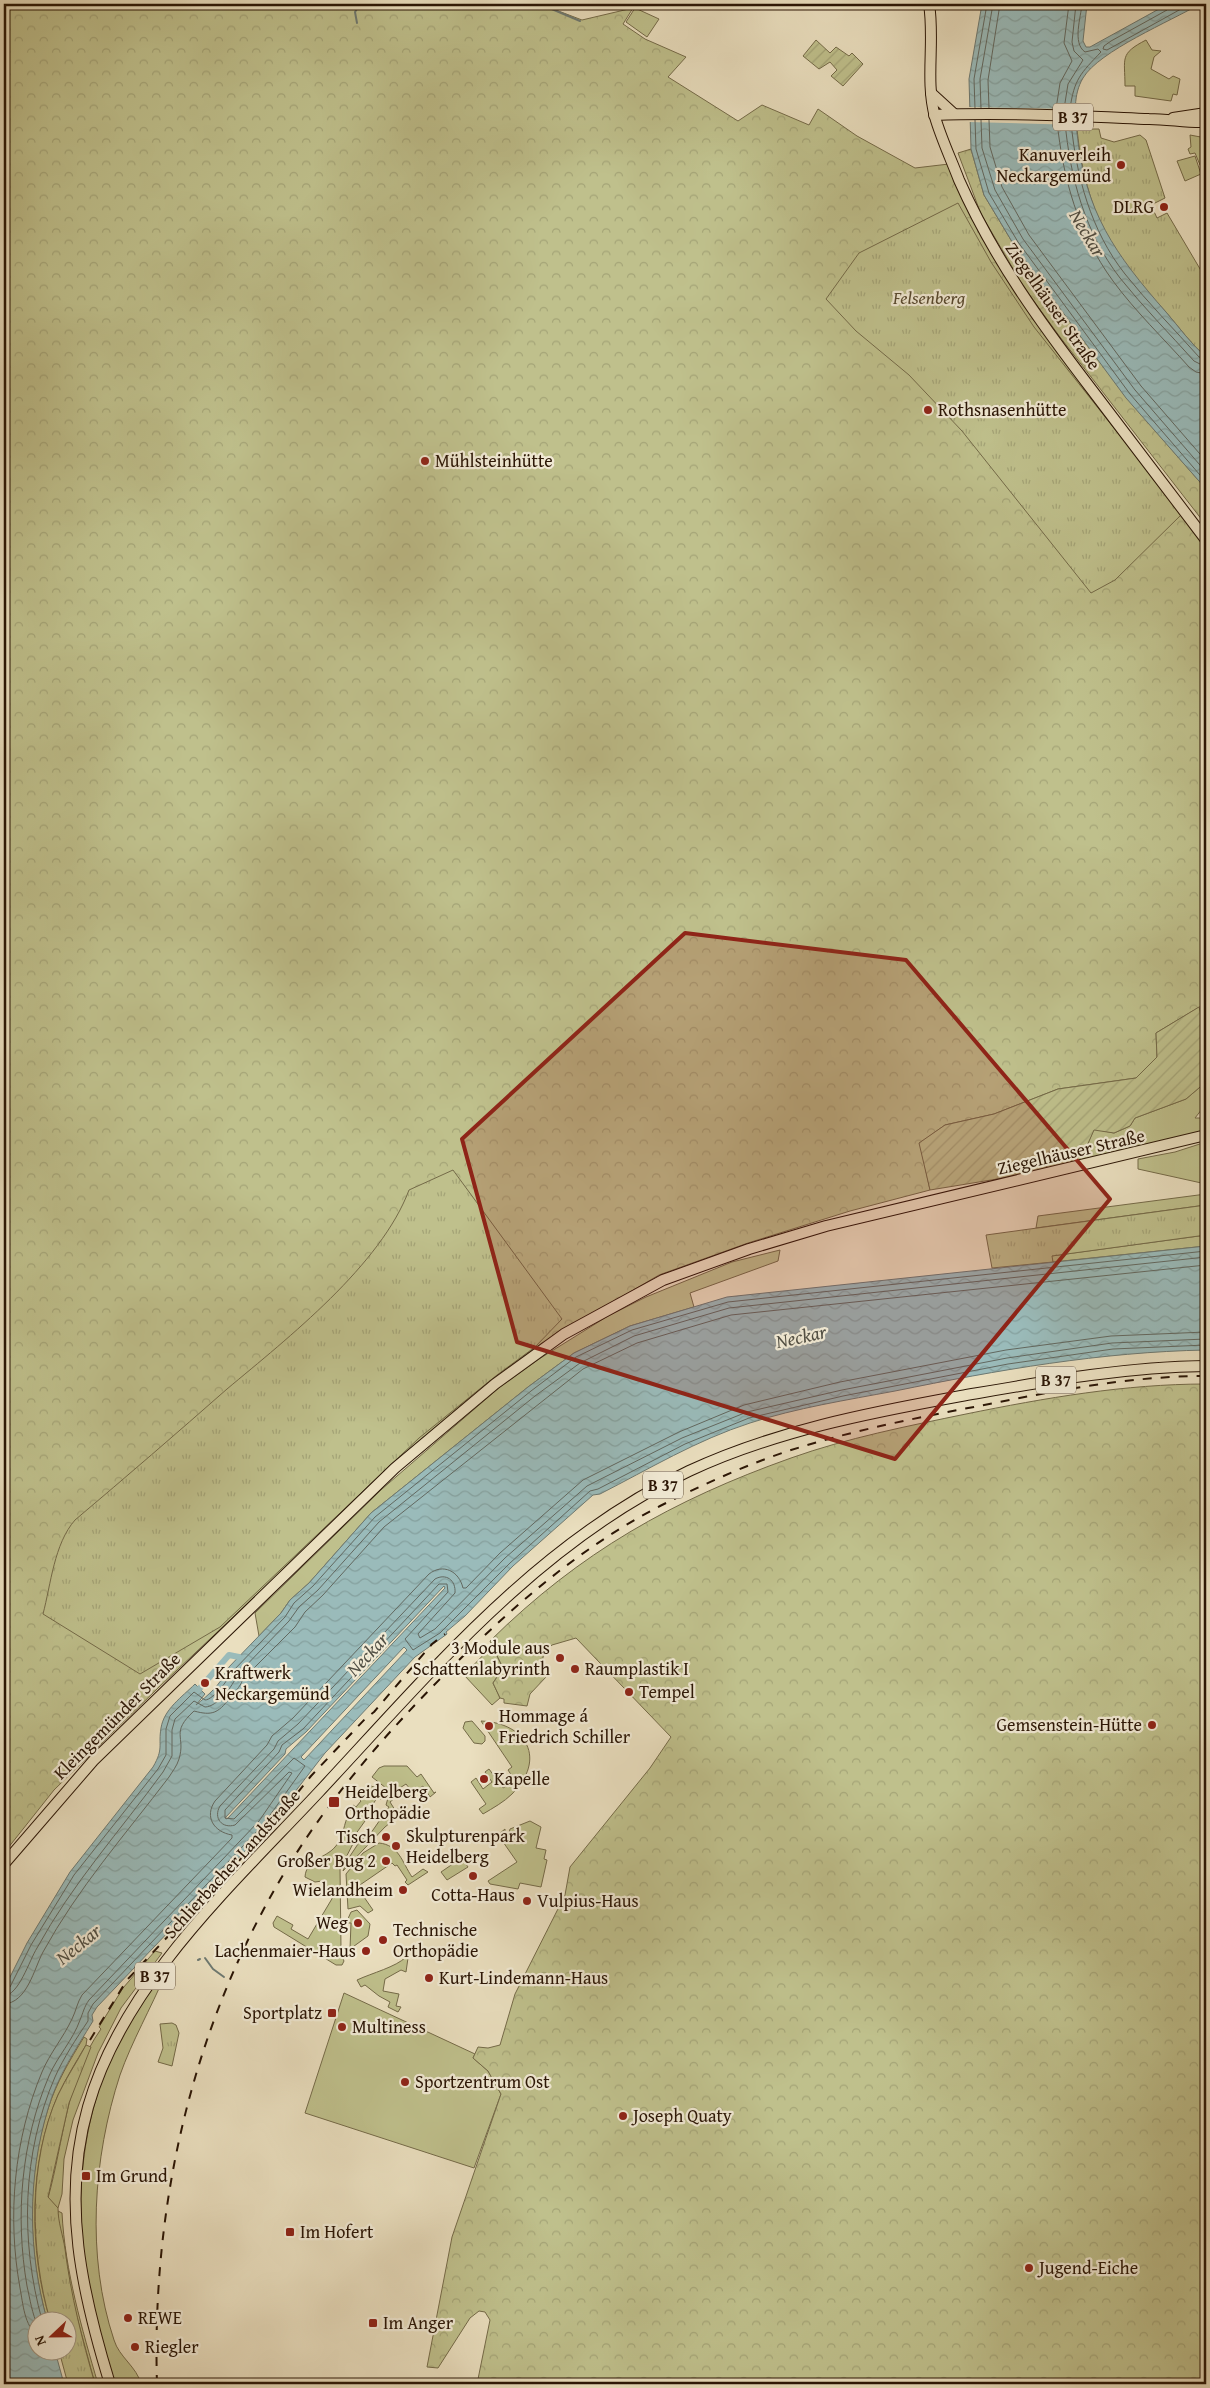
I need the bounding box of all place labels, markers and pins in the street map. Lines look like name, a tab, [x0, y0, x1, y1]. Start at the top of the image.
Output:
place label: Kanuverleih Neckargemünd	[996, 141, 1111, 189]
marker: Kanuverleih Neckargemünd	[1115, 159, 1127, 171]
place label: DLRG	[1113, 193, 1154, 220]
marker: DLRG	[1158, 201, 1170, 213]
place label: Rothsnasenhütte	[938, 396, 1066, 423]
marker: Rothsnasenhütte	[922, 404, 934, 416]
place label: Mühlsteinhütte	[435, 447, 553, 474]
marker: Mühlsteinhütte	[419, 455, 431, 467]
place label: 3 Module aus Schattenlabyrinth	[413, 1634, 550, 1682]
marker: 3 Module aus Schattenlabyrinth	[554, 1652, 566, 1664]
place label: Raumplastik I	[585, 1655, 689, 1682]
place label: Kraftwerk Neckargemünd	[215, 1659, 330, 1707]
marker: Raumplastik I	[569, 1663, 581, 1675]
marker: Kraftwerk Neckargemünd	[199, 1677, 211, 1689]
place label: Tempel	[639, 1678, 695, 1705]
marker: Tempel	[623, 1686, 635, 1698]
place label: Hommage á Friedrich Schiller	[499, 1702, 631, 1750]
place label: Gemsenstein-Hütte	[996, 1711, 1142, 1738]
marker: Gemsenstein-Hütte	[1146, 1719, 1158, 1731]
marker: Hommage á Friedrich Schiller	[483, 1720, 495, 1732]
place label: Kapelle	[494, 1765, 550, 1792]
marker: Kapelle	[478, 1773, 490, 1785]
place label: Heidelberg Orthopädie	[345, 1778, 430, 1826]
marker: Heidelberg Orthopädie	[327, 1795, 341, 1809]
place label: Skulpturenpark Heidelberg	[406, 1822, 526, 1870]
place label: Tisch	[336, 1823, 376, 1850]
marker: Tisch	[380, 1831, 392, 1843]
marker: Skulpturenpark Heidelberg	[390, 1840, 402, 1852]
place label: Großer Bug 2	[277, 1847, 376, 1874]
marker: Großer Bug 2	[380, 1855, 392, 1867]
marker: Cotta-Haus	[467, 1870, 479, 1882]
place label: Wielandheim	[293, 1876, 393, 1903]
place label: Cotta-Haus	[431, 1881, 515, 1908]
marker: Wielandheim	[397, 1884, 409, 1896]
place label: Vulpius-Haus	[537, 1887, 639, 1914]
marker: Vulpius-Haus	[521, 1895, 533, 1907]
place label: Weg	[316, 1909, 348, 1936]
place label: Technische Orthopädie	[393, 1916, 478, 1964]
marker: Weg	[352, 1917, 364, 1929]
marker: Technische Orthopädie	[377, 1934, 389, 1946]
place label: Lachenmaier-Haus	[215, 1937, 356, 1964]
marker: Lachenmaier-Haus	[360, 1945, 372, 1957]
place label: Kurt-Lindemann-Haus	[439, 1964, 608, 1991]
marker: Kurt-Lindemann-Haus	[423, 1972, 435, 1984]
place label: Sportplatz	[243, 1999, 322, 2026]
marker: Sportplatz	[326, 2007, 338, 2019]
place label: Multiness	[352, 2013, 426, 2040]
marker: Multiness	[336, 2021, 348, 2033]
place label: Sportzentrum Ost	[415, 2068, 550, 2095]
marker: Sportzentrum Ost	[399, 2076, 411, 2088]
place label: Joseph Quaty	[631, 2102, 732, 2129]
marker: Joseph Quaty	[617, 2110, 629, 2122]
place label: Im Grund	[96, 2162, 168, 2189]
marker: Im Grund	[80, 2170, 92, 2182]
place label: Im Hofert	[300, 2218, 374, 2245]
marker: Im Hofert	[284, 2226, 296, 2238]
place label: Jugend-Eiche	[1037, 2254, 1138, 2281]
marker: Jugend-Eiche	[1023, 2262, 1035, 2274]
place label: REWE	[138, 2304, 182, 2331]
place label: Im Anger	[383, 2309, 454, 2336]
marker: REWE	[122, 2312, 134, 2324]
marker: Im Anger	[367, 2317, 379, 2329]
place label: Riegler	[145, 2333, 199, 2360]
marker: Riegler	[129, 2341, 141, 2353]

